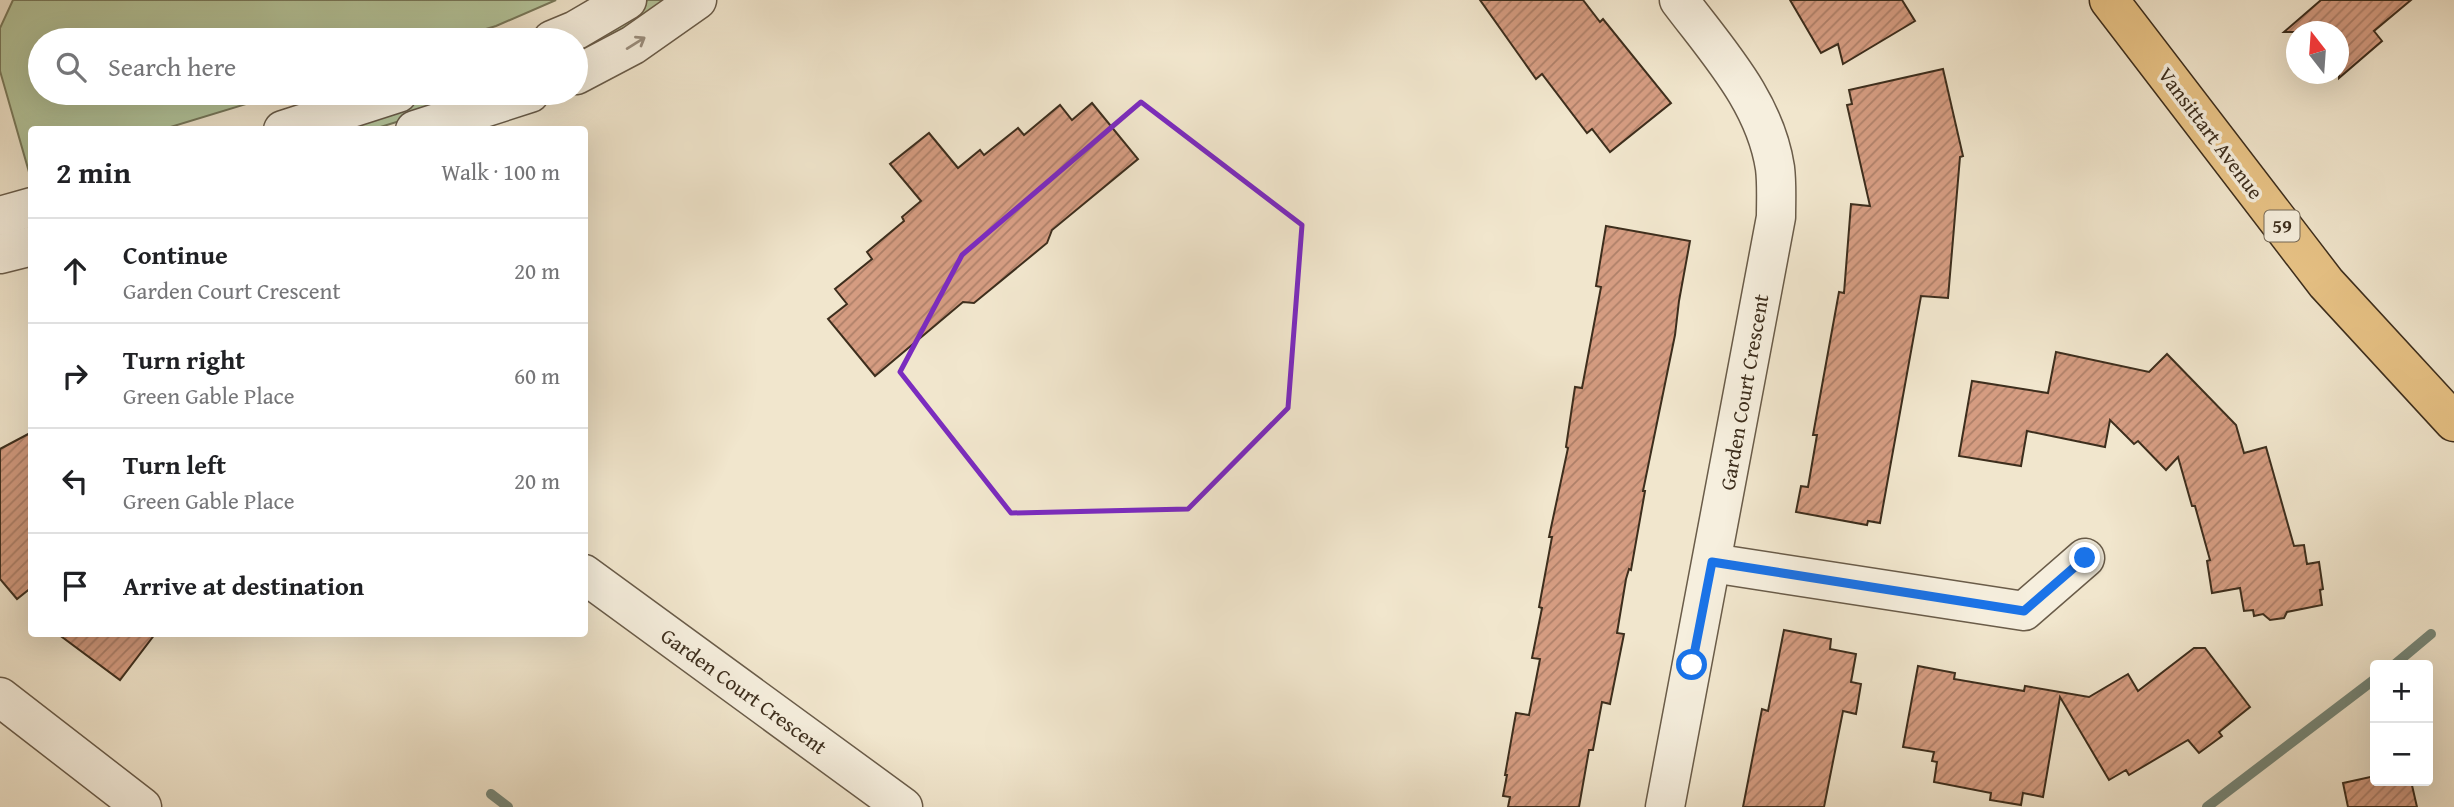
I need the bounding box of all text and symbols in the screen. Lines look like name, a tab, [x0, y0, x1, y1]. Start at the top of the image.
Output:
north arrow	[2286, 21, 2349, 84]
search box	[28, 28, 588, 105]
one-way arrow	[626, 36, 645, 51]
text: Search here	[108, 47, 236, 86]
icon: search	[52, 48, 90, 86]
street label: Vansittart Avenue	[2151, 60, 2271, 206]
text: 2 min	[56, 150, 131, 194]
text: Walk · 100 m	[441, 155, 560, 188]
road number: 59	[2264, 210, 2300, 242]
text: Continue	[123, 235, 228, 274]
icon: ahead	[56, 252, 94, 290]
text: 20 m	[514, 254, 560, 287]
text: Garden Court Crescent	[123, 274, 341, 307]
street label: Garden Court Crescent	[1711, 291, 1777, 493]
text: Turn right	[123, 340, 245, 379]
icon: right	[56, 357, 94, 395]
text: 60 m	[514, 359, 560, 392]
text: Green Gable Place	[123, 379, 295, 412]
text: Turn left	[123, 445, 226, 484]
icon: left	[56, 462, 94, 500]
text: 20 m	[514, 464, 560, 497]
text: Green Gable Place	[123, 484, 295, 517]
route end	[2069, 542, 2100, 573]
text: Arrive at destination	[123, 566, 364, 605]
icon: arrive	[56, 567, 94, 605]
street label: Garden Court Crescent	[654, 620, 834, 762]
route start	[1676, 649, 1707, 680]
map controls	[2370, 660, 2433, 786]
button: +	[2370, 660, 2433, 723]
button: −	[2370, 723, 2433, 786]

